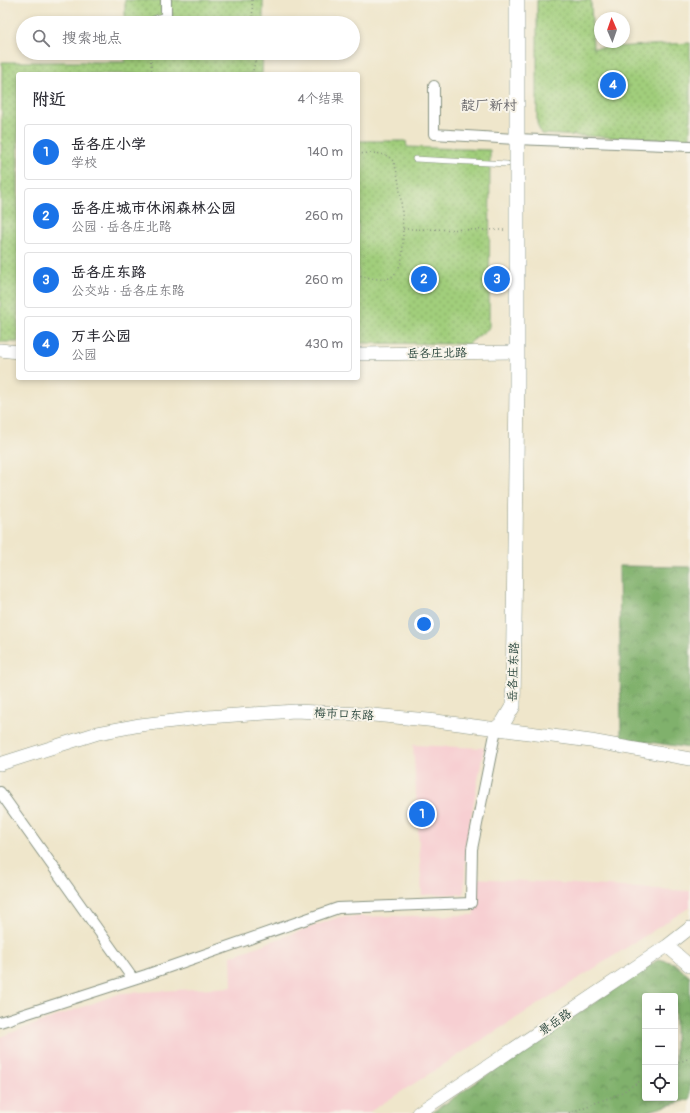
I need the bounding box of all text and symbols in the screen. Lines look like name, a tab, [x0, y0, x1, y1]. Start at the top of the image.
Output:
north arrow	[594, 12, 630, 48]
search box	[16, 16, 360, 60]
icon: search	[30, 27, 52, 49]
text: 搜索地点	[62, 29, 122, 48]
pin: 4	[600, 70, 626, 100]
text: 附近	[32, 89, 66, 110]
text: 4个结果	[297, 91, 344, 107]
district label: 靛厂新村	[461, 97, 517, 114]
text: 岳各庄小学	[71, 135, 146, 154]
text: 1	[43, 144, 49, 160]
text: 140 m	[307, 144, 343, 160]
text: 学校	[71, 155, 97, 171]
text: 岳各庄城市休闲森林公园	[71, 199, 236, 218]
text: 2	[42, 208, 50, 224]
text: 260 m	[305, 208, 343, 224]
text: 公园 · 岳各庄北路	[71, 219, 172, 235]
text: 岳各庄东路	[71, 263, 146, 282]
pin: 2	[411, 264, 437, 294]
pin: 3	[484, 264, 510, 294]
text: 3	[42, 272, 50, 288]
text: 260 m	[305, 272, 343, 288]
text: 公交站 · 岳各庄东路	[71, 283, 185, 299]
text: 万丰公园	[71, 327, 131, 346]
text: 4	[42, 336, 50, 352]
text: 430 m	[305, 336, 343, 352]
street label: 岳各庄北路	[407, 345, 467, 362]
text: 公园	[71, 347, 97, 363]
your location	[414, 614, 434, 634]
street label: 岳各庄东路	[505, 642, 522, 702]
street label: 梅市口东路	[314, 705, 374, 724]
pin: 1	[409, 799, 435, 829]
map controls	[642, 993, 678, 1101]
button: +	[642, 993, 678, 1029]
street label: 景岳路	[536, 1006, 574, 1039]
button: −	[642, 1029, 678, 1065]
button: locate	[642, 1065, 678, 1101]

